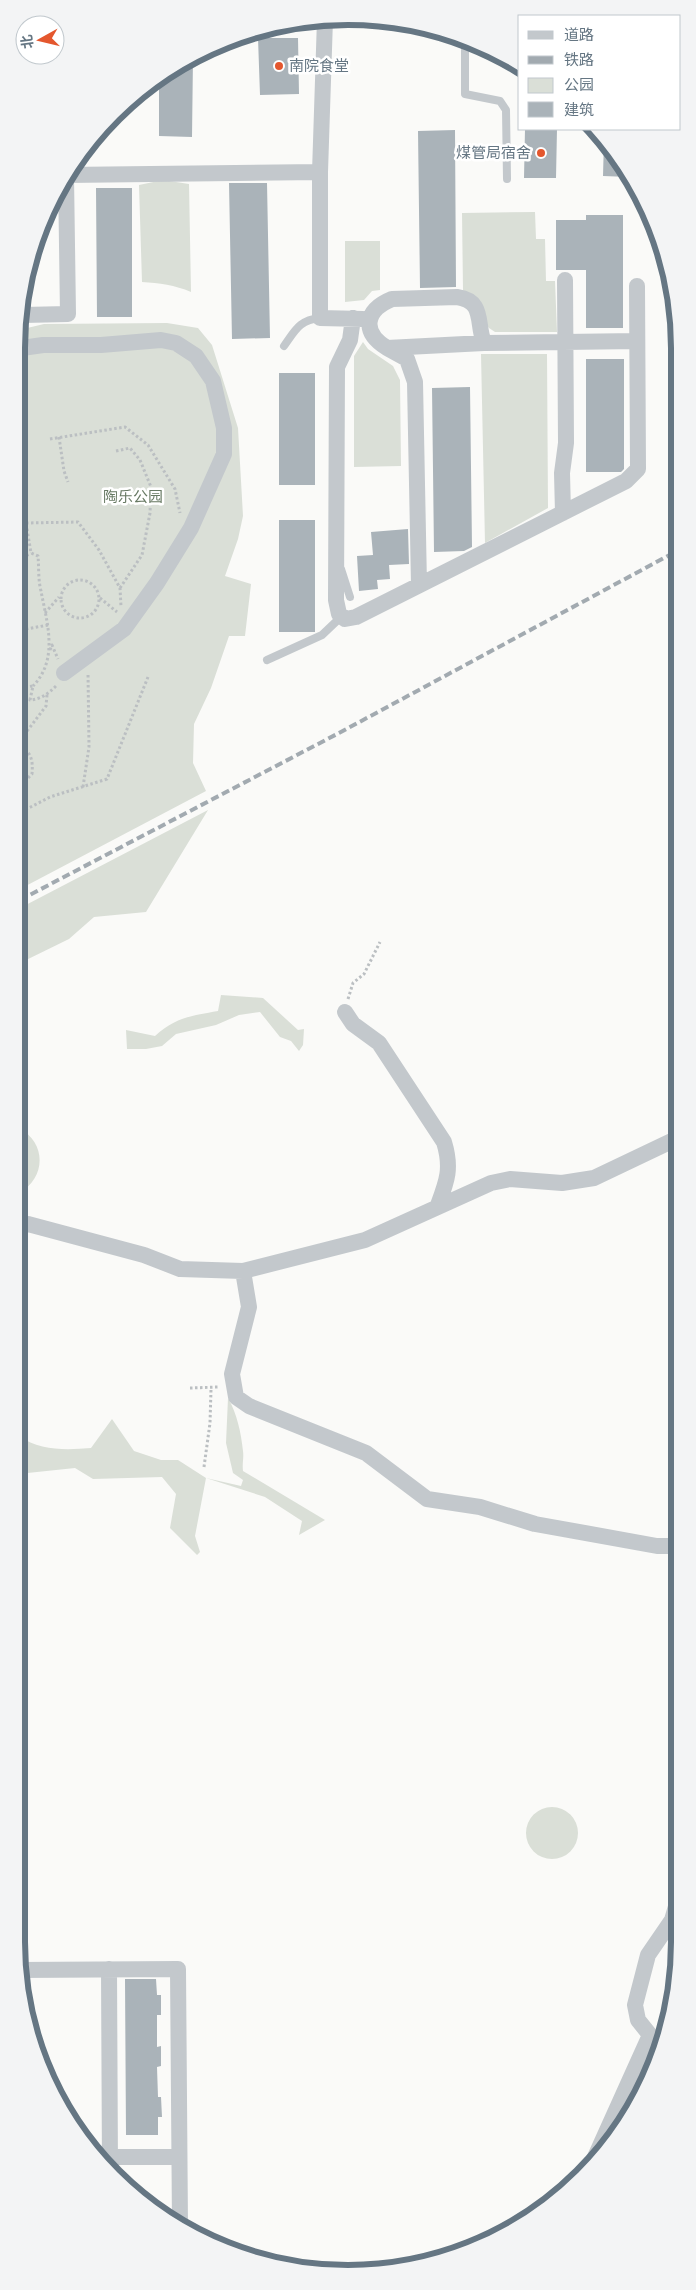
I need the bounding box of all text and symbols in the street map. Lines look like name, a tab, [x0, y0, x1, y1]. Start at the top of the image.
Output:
north arrow	[15, 15, 65, 65]
legend	[518, 15, 681, 130]
text: 道路	[564, 26, 594, 44]
text: 北	[18, 34, 36, 50]
text: 铁路	[564, 51, 594, 69]
place label: 南院食堂	[289, 57, 349, 75]
marker: 南院食堂	[273, 60, 285, 72]
text: 公园	[564, 76, 594, 94]
text: 建筑	[564, 101, 594, 119]
place label: 煤管局宿舍	[456, 144, 531, 162]
marker: 煤管局宿舍	[535, 147, 547, 159]
park label: 陶乐公园	[103, 488, 163, 506]

